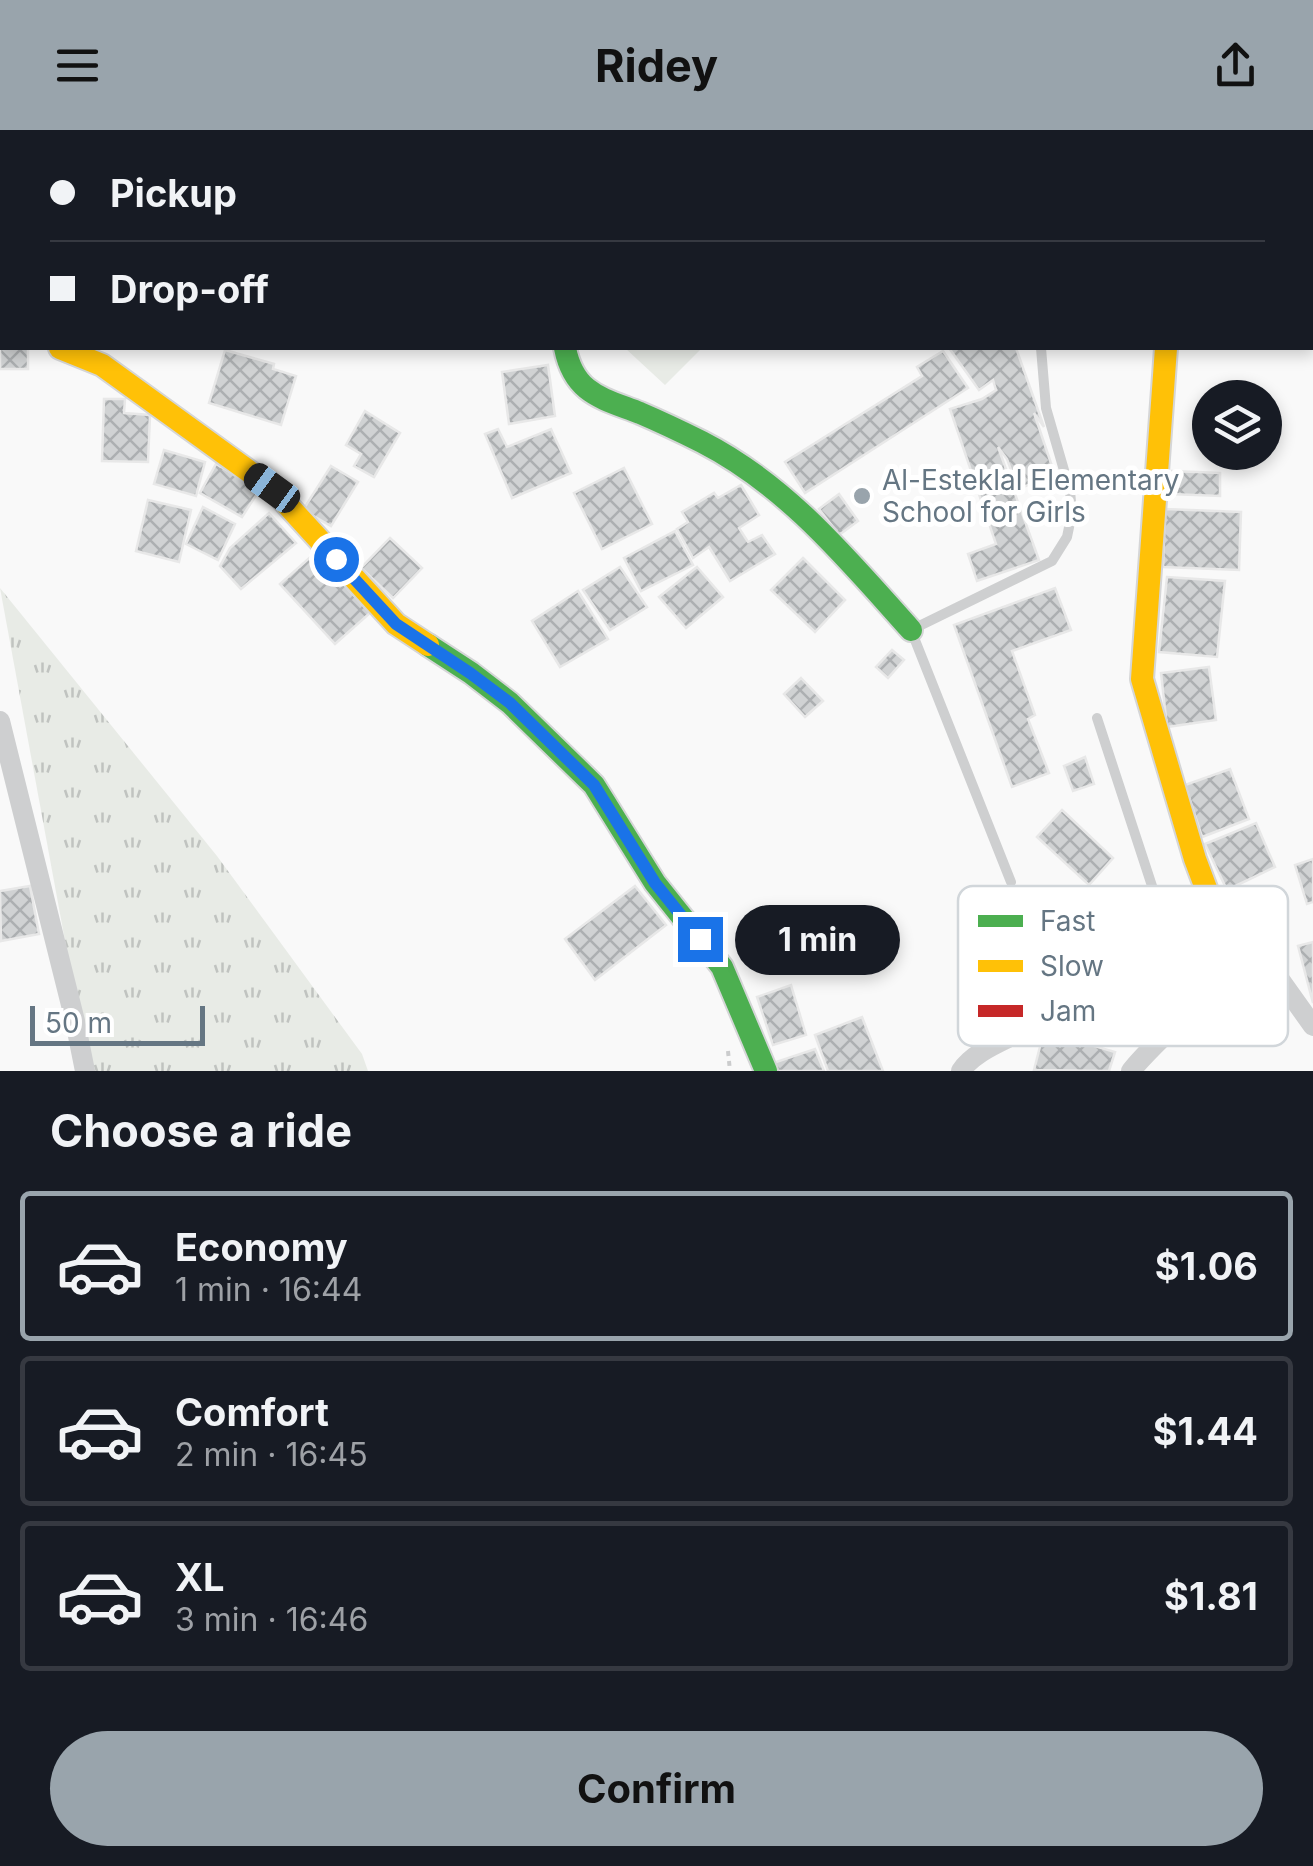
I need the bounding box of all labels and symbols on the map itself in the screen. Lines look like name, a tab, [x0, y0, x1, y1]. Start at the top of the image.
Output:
car	[239, 458, 305, 518]
place label: Al-Esteklal Elementary School for Girls	[882, 463, 1179, 529]
marker: Al-Esteklal Elementary School for Girls	[851, 485, 873, 507]
route start	[314, 537, 359, 582]
legend	[958, 886, 1288, 1046]
callout: 1 min	[735, 904, 900, 974]
text: Fast	[1040, 904, 1096, 938]
route end	[678, 917, 723, 962]
text: Slow	[1040, 949, 1104, 983]
text: Jam	[1040, 994, 1096, 1028]
scale bar	[30, 1001, 205, 1046]

